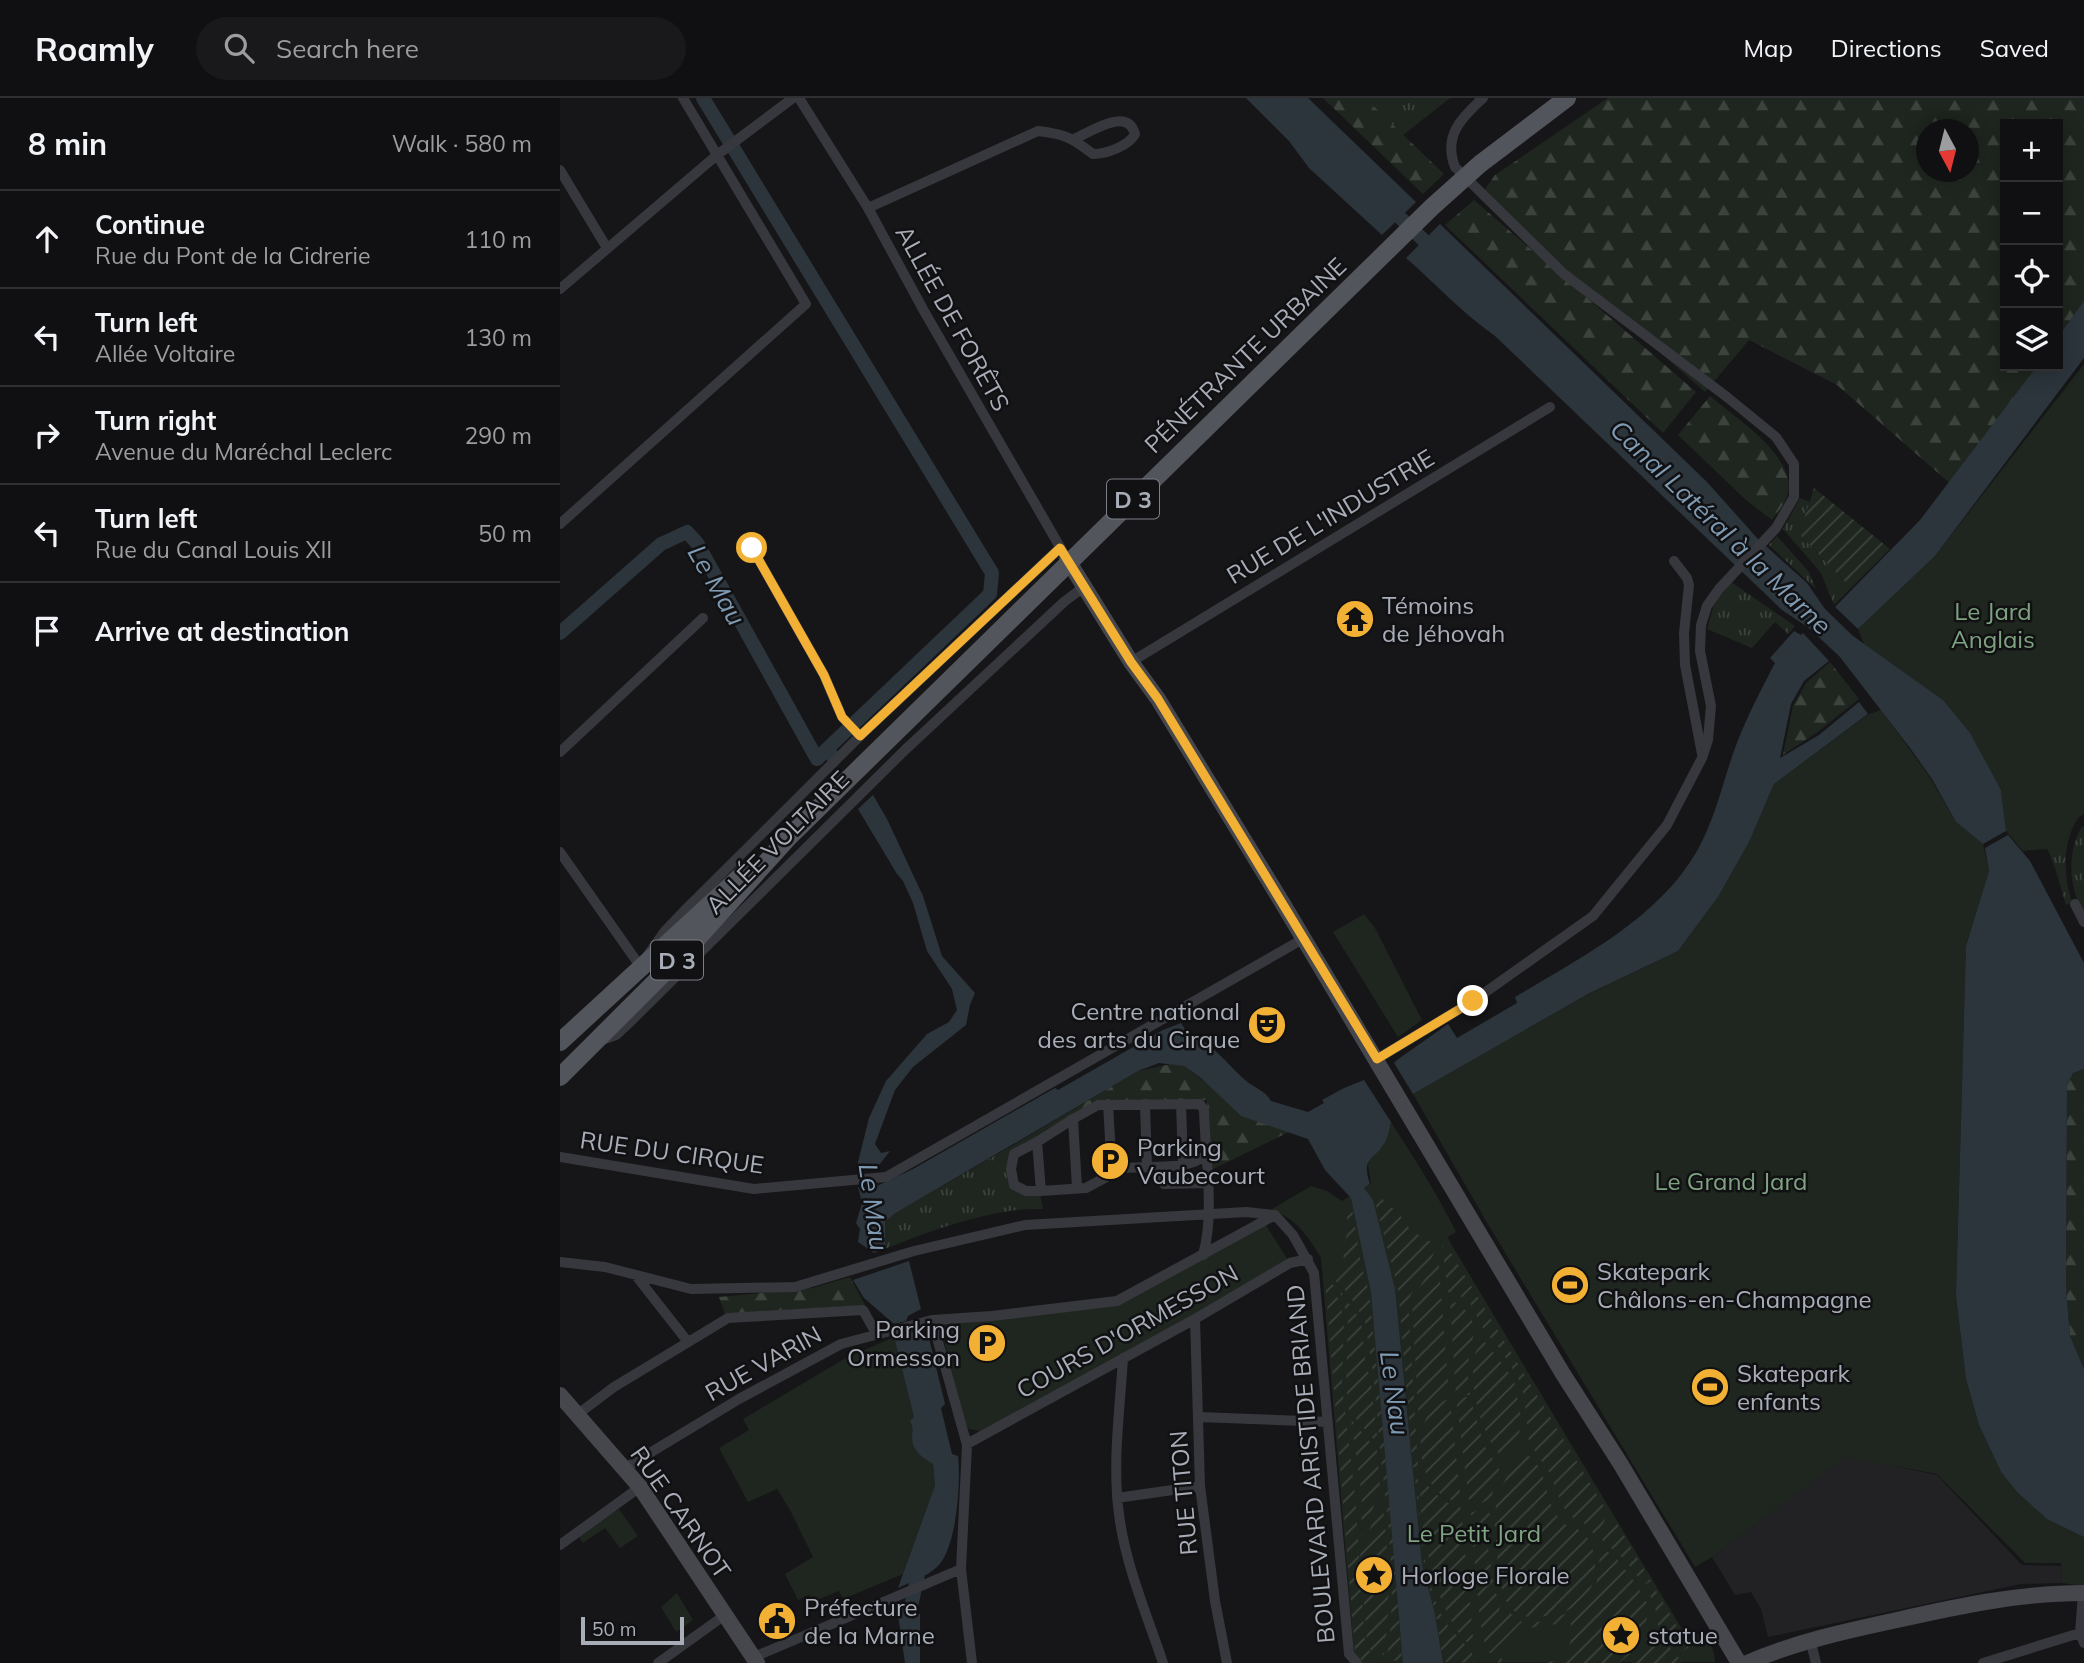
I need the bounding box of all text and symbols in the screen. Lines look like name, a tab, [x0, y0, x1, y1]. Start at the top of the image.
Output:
search box	[196, 17, 686, 80]
text: Roamly	[35, 28, 154, 69]
icon: search	[220, 29, 258, 67]
text: Search here	[276, 32, 419, 65]
text: Map	[1743, 33, 1793, 63]
text: Directions	[1831, 33, 1942, 63]
text: Saved	[1980, 33, 2049, 63]
north arrow	[1916, 119, 1979, 182]
map controls	[2000, 119, 2063, 371]
button: +	[2000, 119, 2063, 182]
text: 8 min	[28, 125, 107, 163]
text: Walk · 580 m	[392, 129, 532, 158]
button: −	[2000, 182, 2063, 245]
text: Continue	[95, 208, 205, 241]
icon: ahead	[28, 220, 66, 258]
street label: ALLÉE DE FORÊTS	[890, 220, 1016, 416]
text: 110 m	[464, 225, 532, 254]
text: Rue du Pont de la Cidrerie	[95, 241, 371, 270]
button: locate	[2000, 245, 2063, 308]
street label: PÉNÉTRANTE URBAINE	[1138, 251, 1352, 459]
text: Turn left	[95, 306, 197, 339]
button: layers	[2000, 308, 2063, 371]
icon: left	[28, 318, 66, 356]
text: 130 m	[464, 323, 532, 352]
text: Allée Voltaire	[95, 339, 235, 368]
text: Turn right	[95, 404, 216, 437]
water label: Canal Latéral à la Marne	[1603, 413, 1839, 641]
icon: right	[28, 416, 66, 454]
text: 290 m	[464, 421, 532, 450]
text: Avenue du Maréchal Leclerc	[95, 437, 392, 466]
street label: RUE DE L'INDUSTRIE	[1221, 442, 1439, 590]
road number: D 3	[1107, 480, 1159, 518]
text: Turn left	[95, 502, 197, 535]
icon: left	[28, 514, 66, 552]
text: 50 m	[478, 519, 532, 548]
route start	[736, 532, 767, 563]
text: Rue du Canal Louis XII	[95, 535, 332, 564]
water label: Le Mau	[681, 539, 753, 631]
place label: Témoins de Jéhovah	[1382, 590, 1505, 648]
park label: Le Jard Anglais	[1951, 596, 2035, 654]
temple icon: Témoins de Jéhovah	[1334, 598, 1376, 640]
icon: arrive	[28, 612, 66, 650]
text: Arrive at destination	[95, 615, 350, 648]
street label: ALLÉE VOLTAIRE	[699, 764, 855, 920]
road number: D 3	[651, 940, 703, 980]
route end	[1457, 985, 1488, 1016]
place label: Centre national des arts du Cirque	[1038, 996, 1240, 1054]
theatre icon: Centre national des arts du Cirque	[1246, 1004, 1288, 1046]
street label: RUE DU CIRQUE	[578, 1124, 766, 1180]
place label: Parking Vaubecourt	[1137, 1132, 1265, 1190]
parking icon: Parking Vaubecourt	[1089, 1140, 1131, 1182]
water label: Le Mau	[852, 1161, 896, 1253]
park label: Le Grand Jard	[1655, 1166, 1807, 1196]
place label: Skatepark Châlons-en-Champagne	[1597, 1256, 1872, 1314]
street label: COURS D'ORMESSON	[1011, 1258, 1243, 1404]
sports icon: Skatepark Châlons-en-Champagne	[1549, 1264, 1591, 1306]
street label: BOULEVARD ARISTIDE BRIAND	[1279, 1283, 1341, 1645]
place label: Parking Ormesson	[847, 1314, 960, 1372]
street label: RUE VARIN	[700, 1319, 826, 1407]
parking icon: Parking Ormesson	[966, 1322, 1008, 1364]
water label: Le Nau	[1373, 1349, 1417, 1437]
place label: Skatepark enfants	[1737, 1358, 1850, 1416]
sports icon: Skatepark enfants	[1689, 1366, 1731, 1408]
street label: RUE TITON	[1163, 1429, 1203, 1557]
street label: RUE CARNOT	[624, 1440, 738, 1584]
park label: Le Petit Jard	[1407, 1518, 1541, 1548]
place icon: Horloge Florale	[1353, 1554, 1395, 1596]
place label: Horloge Florale	[1401, 1560, 1570, 1590]
place label: Préfecture de la Marne	[804, 1592, 935, 1650]
public building icon: Préfecture de la Marne	[756, 1600, 798, 1642]
scale bar	[581, 1614, 684, 1646]
place icon: statue	[1600, 1614, 1642, 1656]
text: 50 m	[592, 1617, 636, 1641]
place label: statue	[1648, 1620, 1718, 1650]

